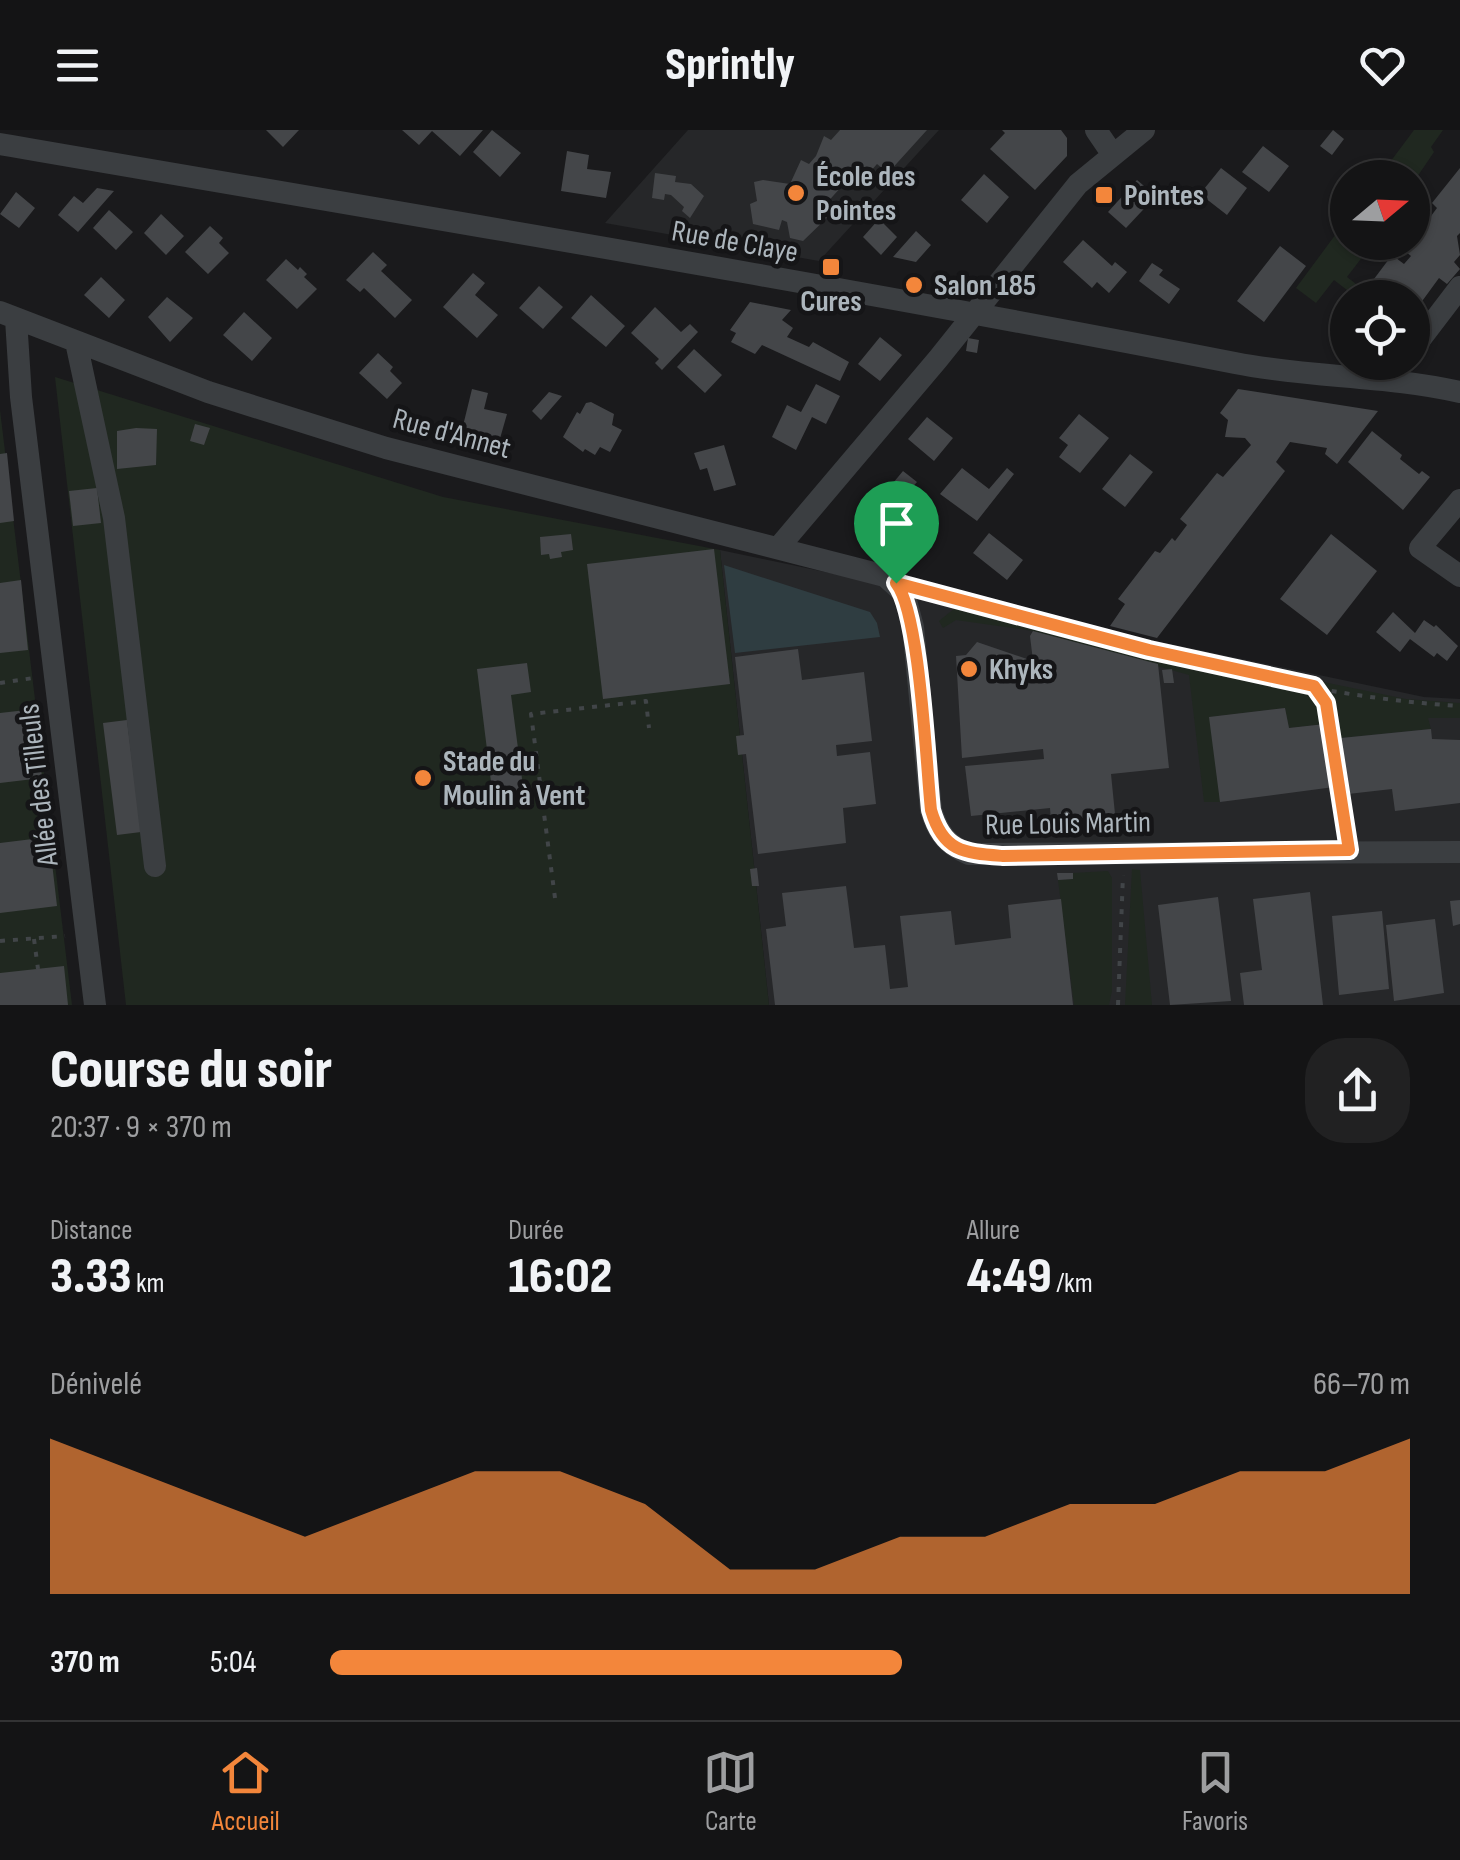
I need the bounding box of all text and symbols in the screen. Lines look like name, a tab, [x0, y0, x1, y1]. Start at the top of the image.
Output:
icon: menu	[50, 38, 105, 93]
text: Sprintly	[665, 38, 795, 93]
icon: heart	[1355, 38, 1410, 93]
place label: École des Pointes	[816, 159, 916, 229]
north arrow	[1330, 160, 1430, 260]
map controls	[1330, 160, 1430, 380]
place label: Pointes	[1124, 178, 1204, 214]
marker: École des Pointes	[785, 182, 807, 204]
marker: Pointes	[1093, 184, 1115, 206]
street label: Rue de Claye	[669, 213, 801, 271]
marker: Cures	[820, 256, 842, 278]
place label: Salon 185	[934, 268, 1036, 304]
marker: Salon 185	[903, 274, 925, 296]
button: locate	[1330, 280, 1430, 380]
place label: Cures	[800, 284, 862, 320]
street label: Rue d'Annet	[389, 401, 515, 467]
pin	[854, 481, 939, 584]
icon: arrive	[869, 496, 924, 551]
place label: Khyks	[989, 652, 1053, 688]
marker: Khyks	[958, 658, 980, 680]
street label: Allée des Tilleuls	[11, 702, 67, 869]
place label: Stade du Moulin à Vent	[443, 744, 586, 814]
marker: Stade du Moulin à Vent	[412, 767, 434, 789]
street label: Rue Louis Martin	[985, 805, 1151, 843]
text: Course du soir	[50, 1037, 332, 1104]
button: share	[1305, 1038, 1410, 1143]
text: 20:37 · 9 × 370 m	[50, 1108, 232, 1147]
text: Distance	[50, 1214, 133, 1247]
text: Durée	[508, 1214, 564, 1247]
text: Allure	[967, 1214, 1020, 1247]
text: 3.33	[50, 1247, 131, 1307]
text: 16:02	[508, 1247, 612, 1307]
text: 4:49	[967, 1247, 1052, 1307]
text: km	[131, 1267, 165, 1300]
text: /km	[1052, 1267, 1093, 1300]
text: Dénivelé	[50, 1365, 142, 1404]
text: 66–70 m	[1313, 1365, 1410, 1404]
text: 370 m	[50, 1643, 120, 1682]
text: 5:04	[210, 1643, 257, 1682]
tab: Accueil	[212, 1745, 280, 1838]
tab: Carte	[703, 1745, 758, 1838]
tab: Favoris	[1182, 1745, 1248, 1838]

